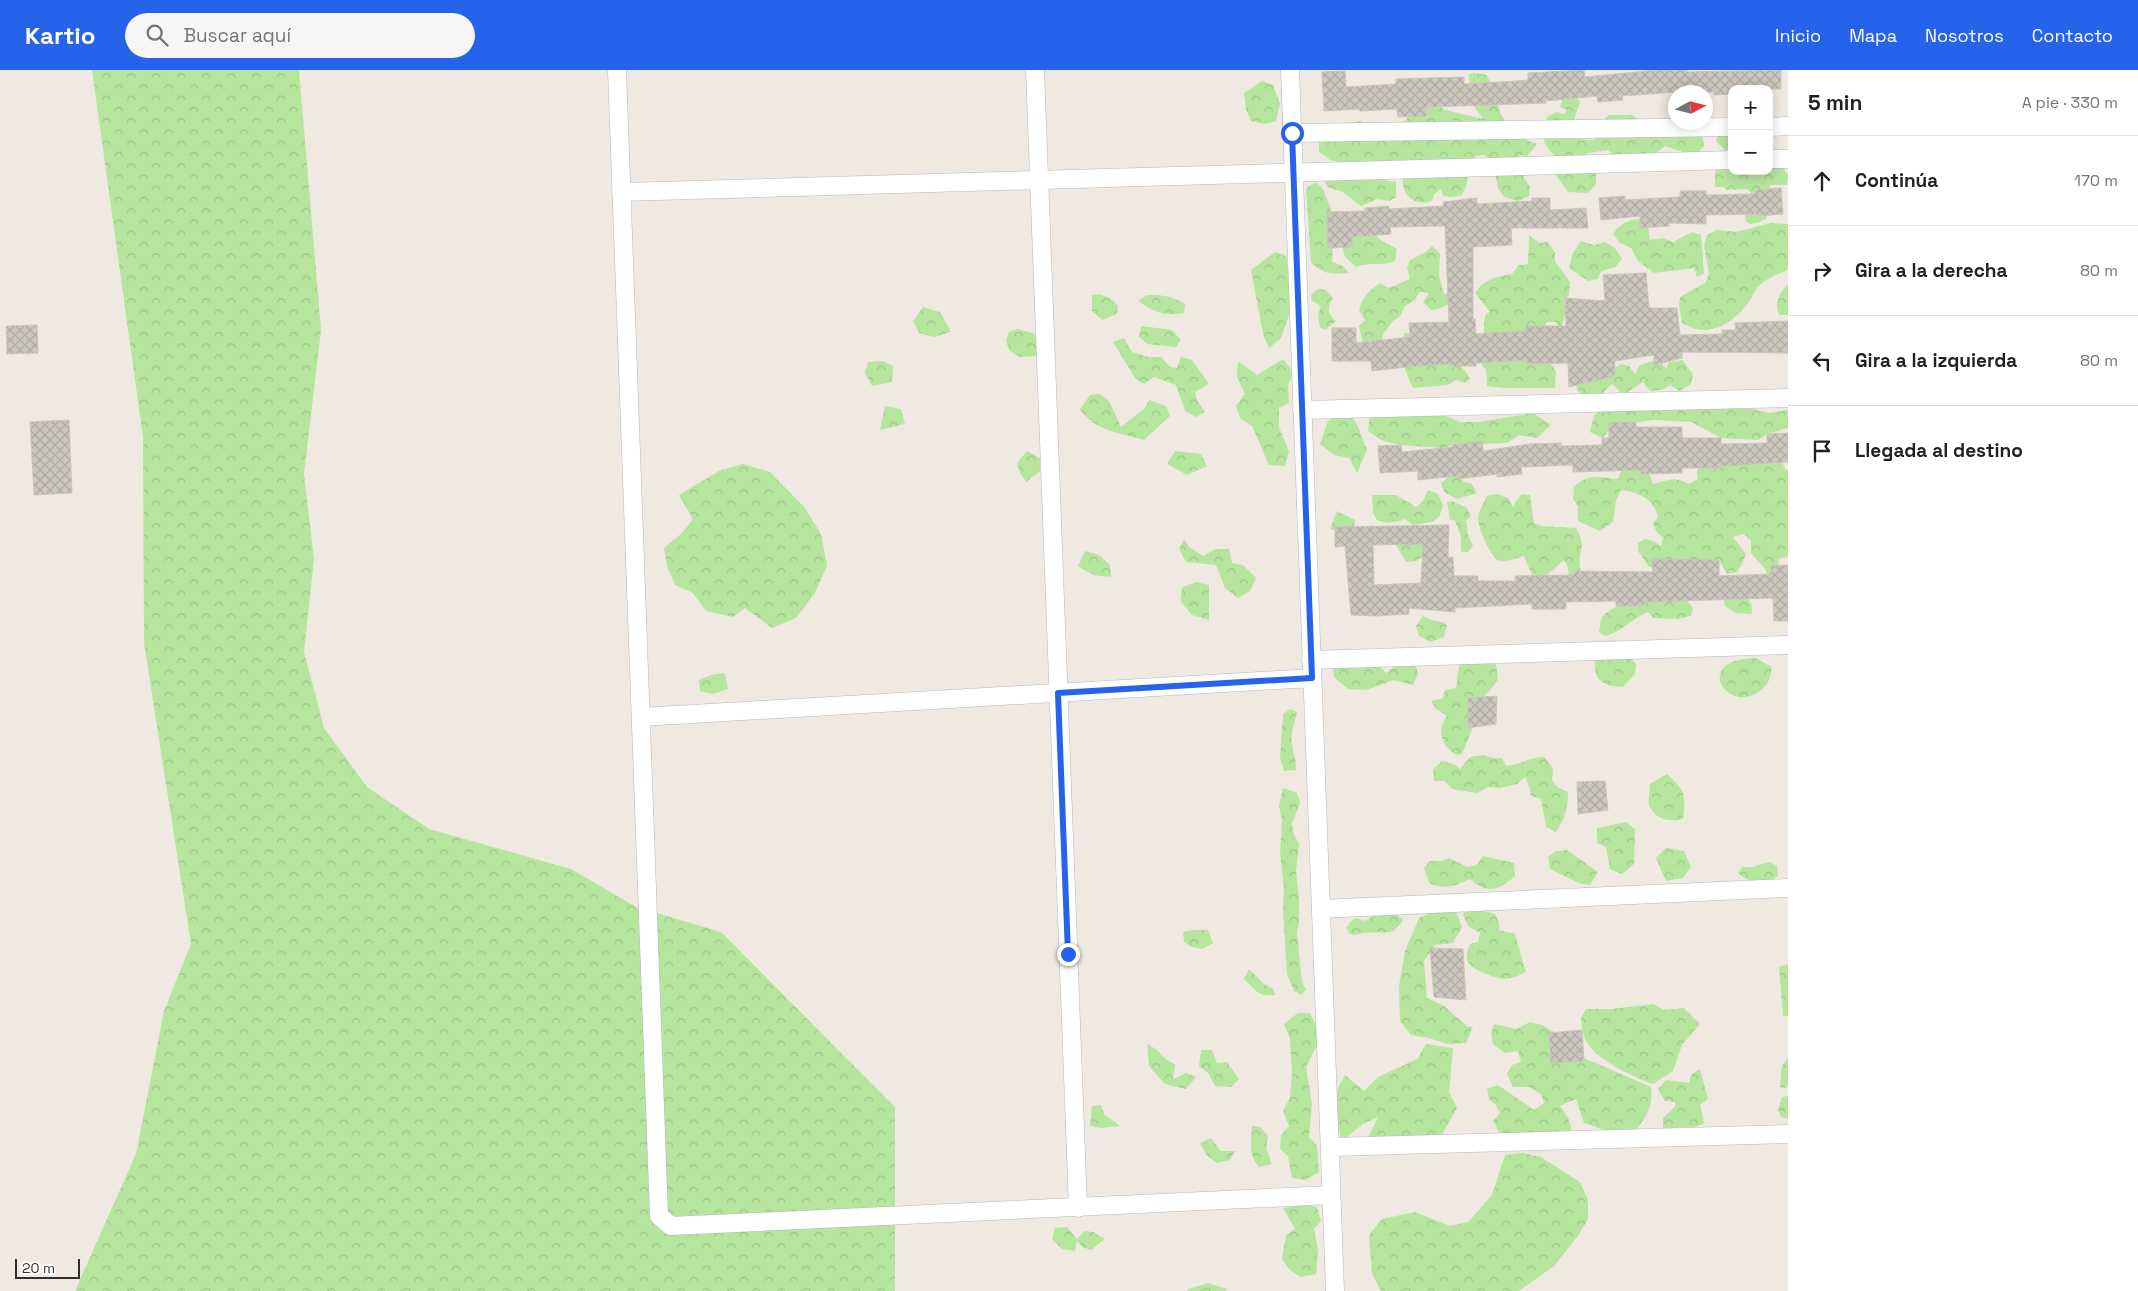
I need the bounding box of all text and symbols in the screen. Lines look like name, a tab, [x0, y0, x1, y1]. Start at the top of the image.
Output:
search box	[125, 13, 475, 58]
text: Kartio	[25, 20, 95, 51]
icon: search	[143, 21, 171, 49]
text: Buscar aquí	[183, 23, 291, 48]
text: Inicio	[1775, 24, 1821, 47]
text: Mapa	[1849, 24, 1897, 47]
text: Nosotros	[1925, 24, 2004, 47]
text: Contacto	[2032, 24, 2113, 47]
north arrow	[1668, 85, 1713, 130]
map controls	[1728, 85, 1773, 175]
button: +	[1728, 85, 1773, 130]
text: 5 min	[1808, 89, 1862, 116]
text: A pie · 330 m	[2022, 92, 2118, 113]
route start	[1281, 122, 1304, 145]
button: −	[1728, 130, 1773, 175]
icon: ahead	[1808, 167, 1836, 195]
text: Continúa	[1855, 168, 1938, 193]
text: 170 m	[2074, 170, 2118, 191]
icon: right	[1808, 257, 1836, 285]
text: Gira a la derecha	[1855, 258, 2007, 283]
text: 80 m	[2080, 260, 2118, 281]
icon: left	[1808, 347, 1836, 375]
text: Gira a la izquierda	[1855, 348, 2017, 373]
text: 80 m	[2080, 350, 2118, 371]
icon: arrive	[1808, 437, 1836, 465]
text: Llegada al destino	[1855, 438, 2023, 463]
route end	[1057, 943, 1080, 966]
scale bar	[15, 1256, 80, 1279]
text: 20 m	[22, 1259, 55, 1277]

